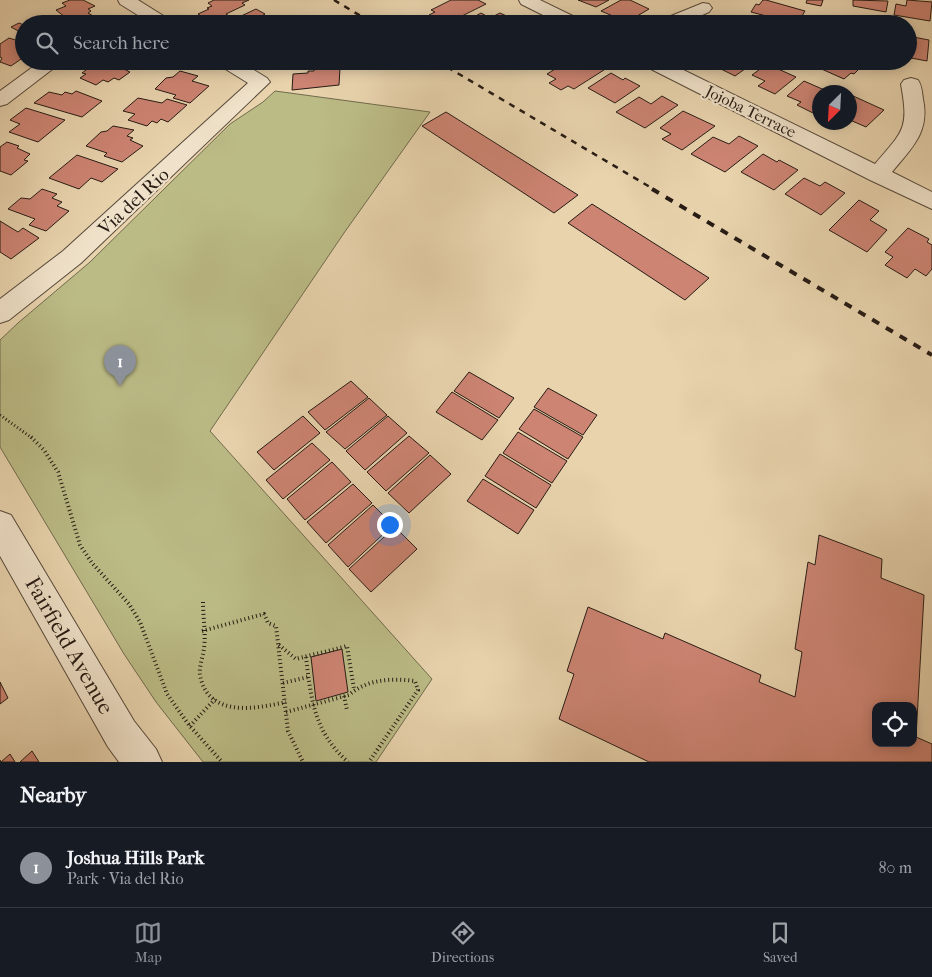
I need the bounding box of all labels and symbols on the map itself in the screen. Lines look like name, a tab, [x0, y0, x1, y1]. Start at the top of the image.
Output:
street label: Jojoba Terrace	[701, 80, 799, 142]
north arrow	[812, 85, 857, 130]
street label: Via del Rio	[93, 163, 174, 241]
pin: 1	[104, 345, 136, 386]
your location	[377, 512, 403, 538]
street label: Fairfield Avenue	[19, 572, 119, 719]

